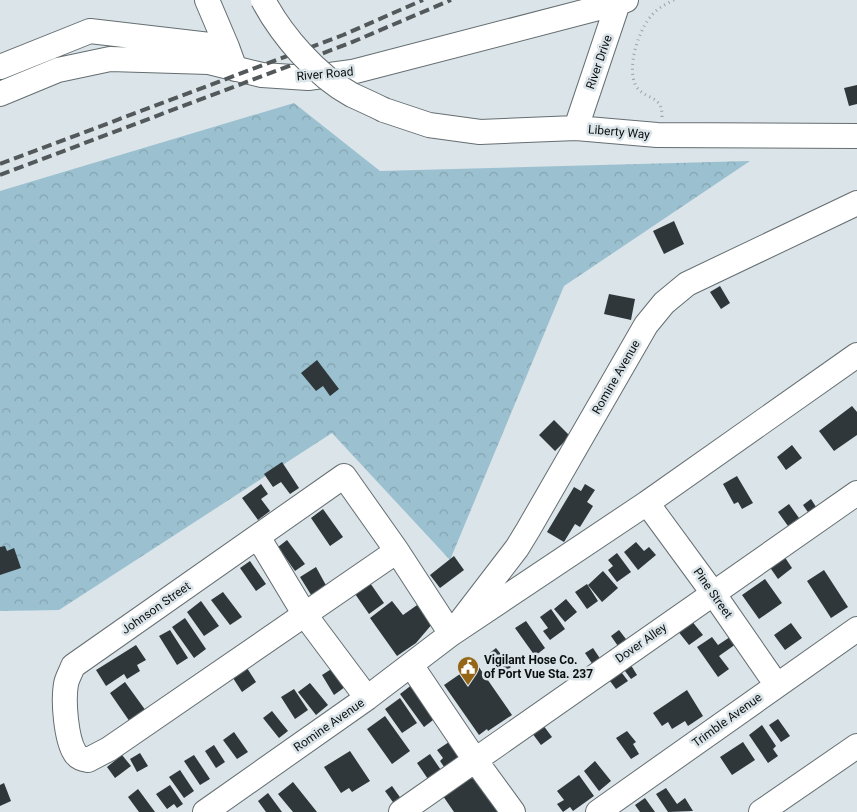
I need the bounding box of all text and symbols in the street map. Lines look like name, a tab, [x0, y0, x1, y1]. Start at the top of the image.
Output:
street label: River Drive	[583, 33, 615, 91]
street label: River Road	[296, 65, 354, 83]
street label: Liberty Way	[588, 122, 651, 142]
street label: Romine Avenue	[589, 338, 643, 416]
street label: Pine Street	[691, 565, 735, 621]
street label: Johnson Street	[119, 579, 193, 637]
street label: Dover Alley	[613, 620, 670, 666]
place label: Vigilant Hose Co. of Port Vue Sta. 237	[484, 653, 593, 681]
public building icon: Vigilant Hose Co. of Port Vue Sta. 237	[456, 655, 480, 686]
street label: Trimble Avenue	[690, 690, 764, 750]
street label: Romine Avenue	[291, 695, 367, 755]

